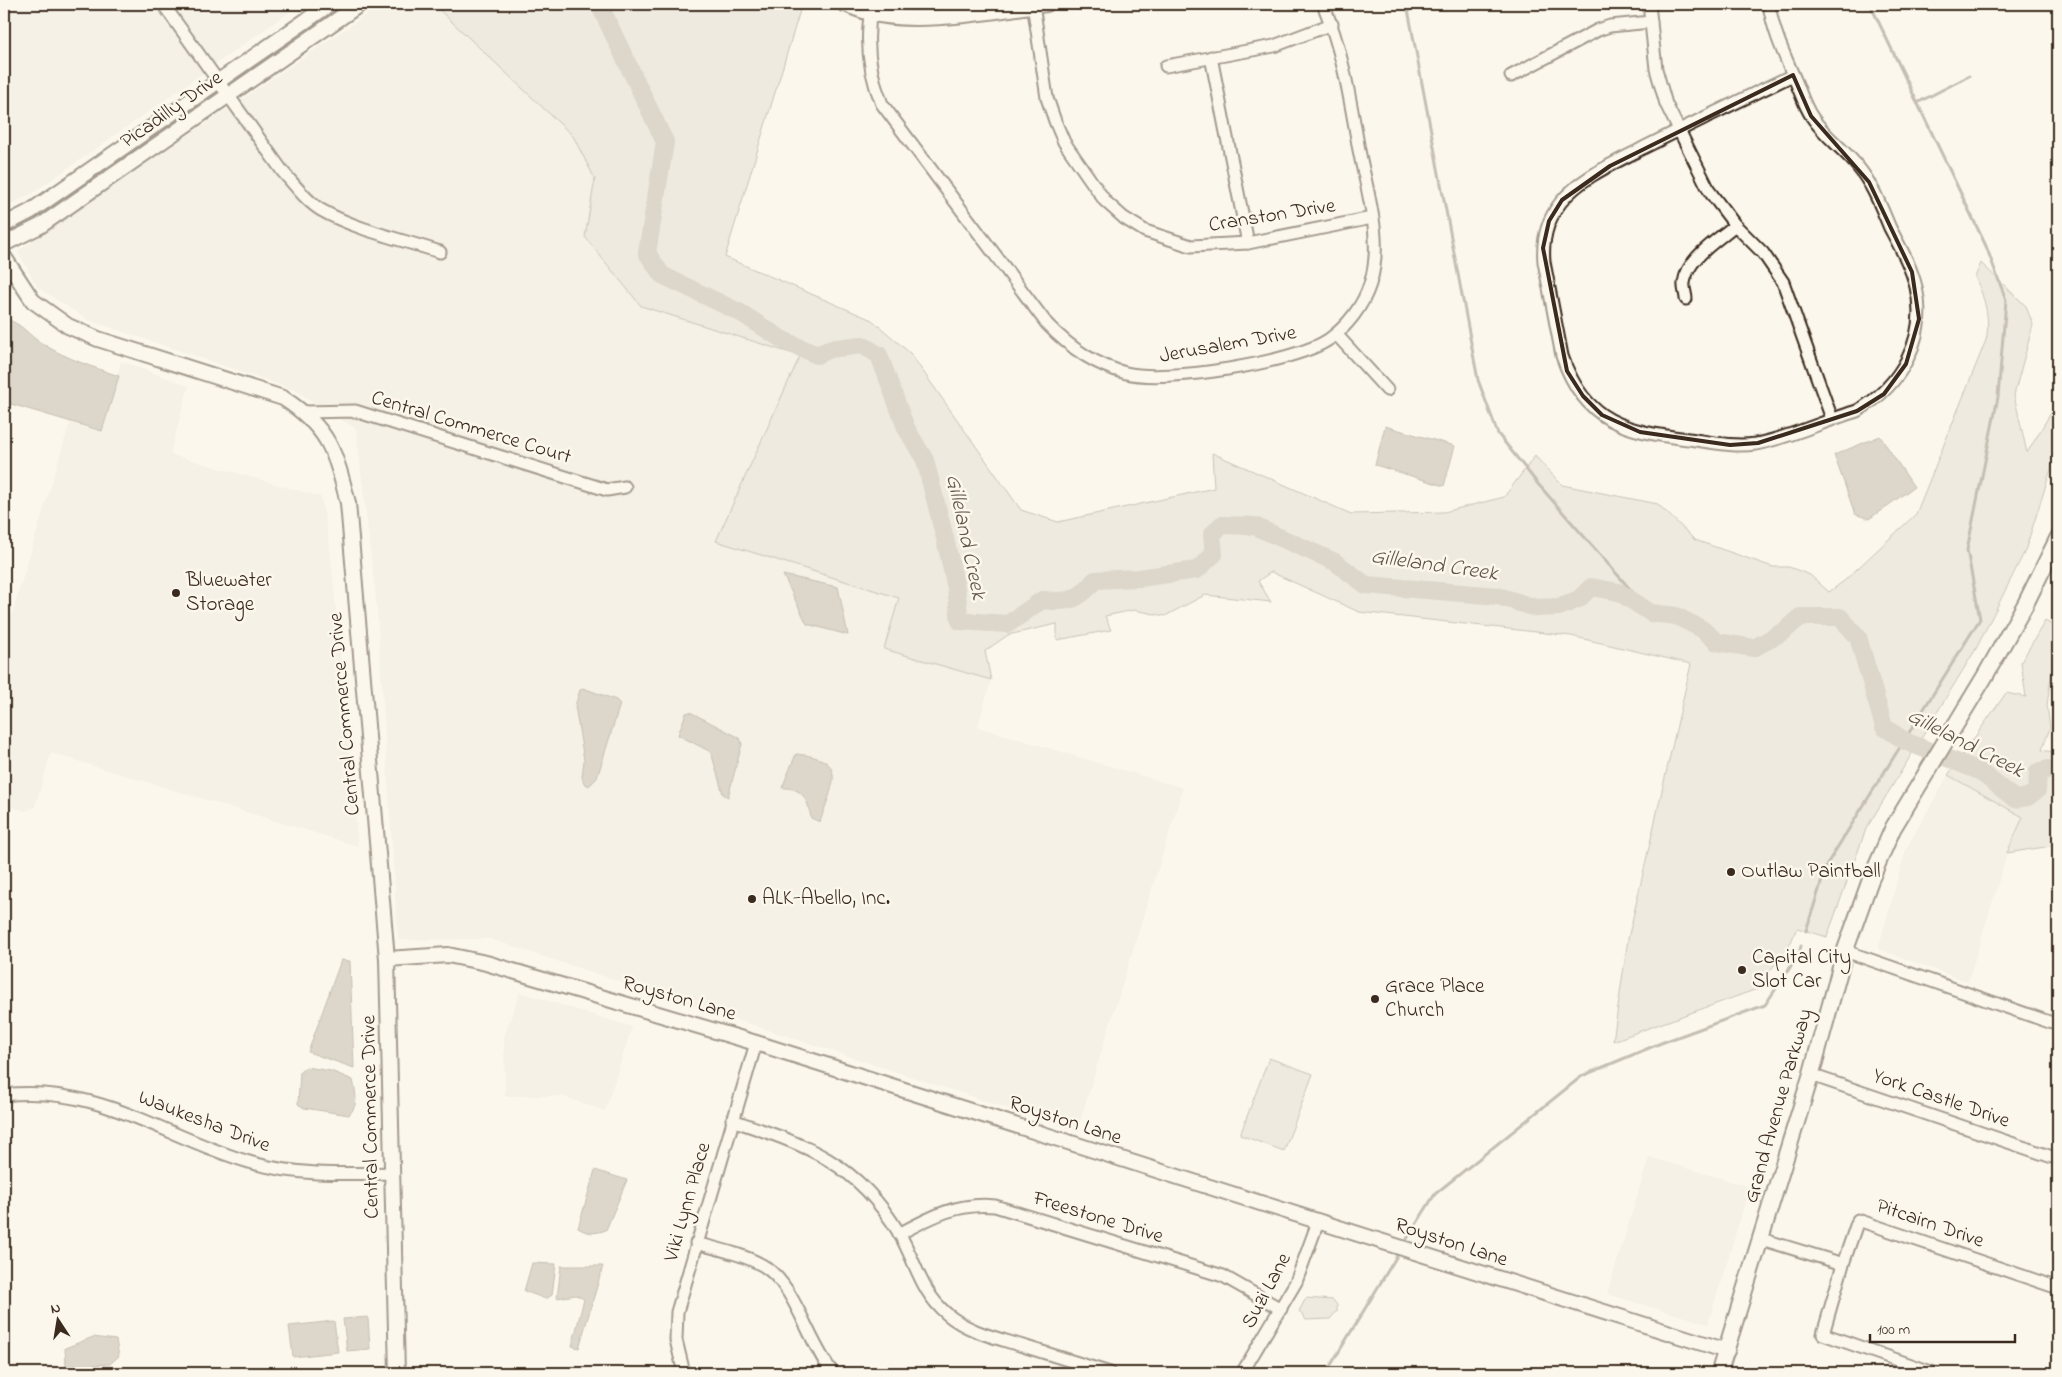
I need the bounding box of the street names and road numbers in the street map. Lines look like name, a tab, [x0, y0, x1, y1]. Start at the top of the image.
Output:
street label: Picadilly Drive	[115, 63, 231, 158]
street label: Cranston Drive	[1207, 191, 1338, 241]
street label: Jerusalem Drive	[1157, 318, 1299, 372]
street label: Central Commerce Court	[367, 383, 575, 473]
street label: Central Commerce Drive	[321, 611, 369, 817]
street label: Royston Lane	[618, 968, 740, 1032]
street label: Grand Avenue Parkway	[1737, 1005, 1823, 1207]
street label: Central Commerce Drive	[354, 1014, 388, 1219]
street label: York Castle Drive	[1868, 1061, 2014, 1137]
street label: Waukesha Drive	[134, 1083, 275, 1161]
street label: Royston Lane	[1004, 1089, 1126, 1155]
street label: Viki Lynn Place	[656, 1138, 721, 1267]
street label: Freestone Drive	[1028, 1184, 1167, 1252]
street label: Pitcairn Drive	[1872, 1192, 1988, 1257]
street label: Royston Lane	[1390, 1211, 1512, 1277]
street label: Suzi Lane	[1234, 1247, 1300, 1334]

